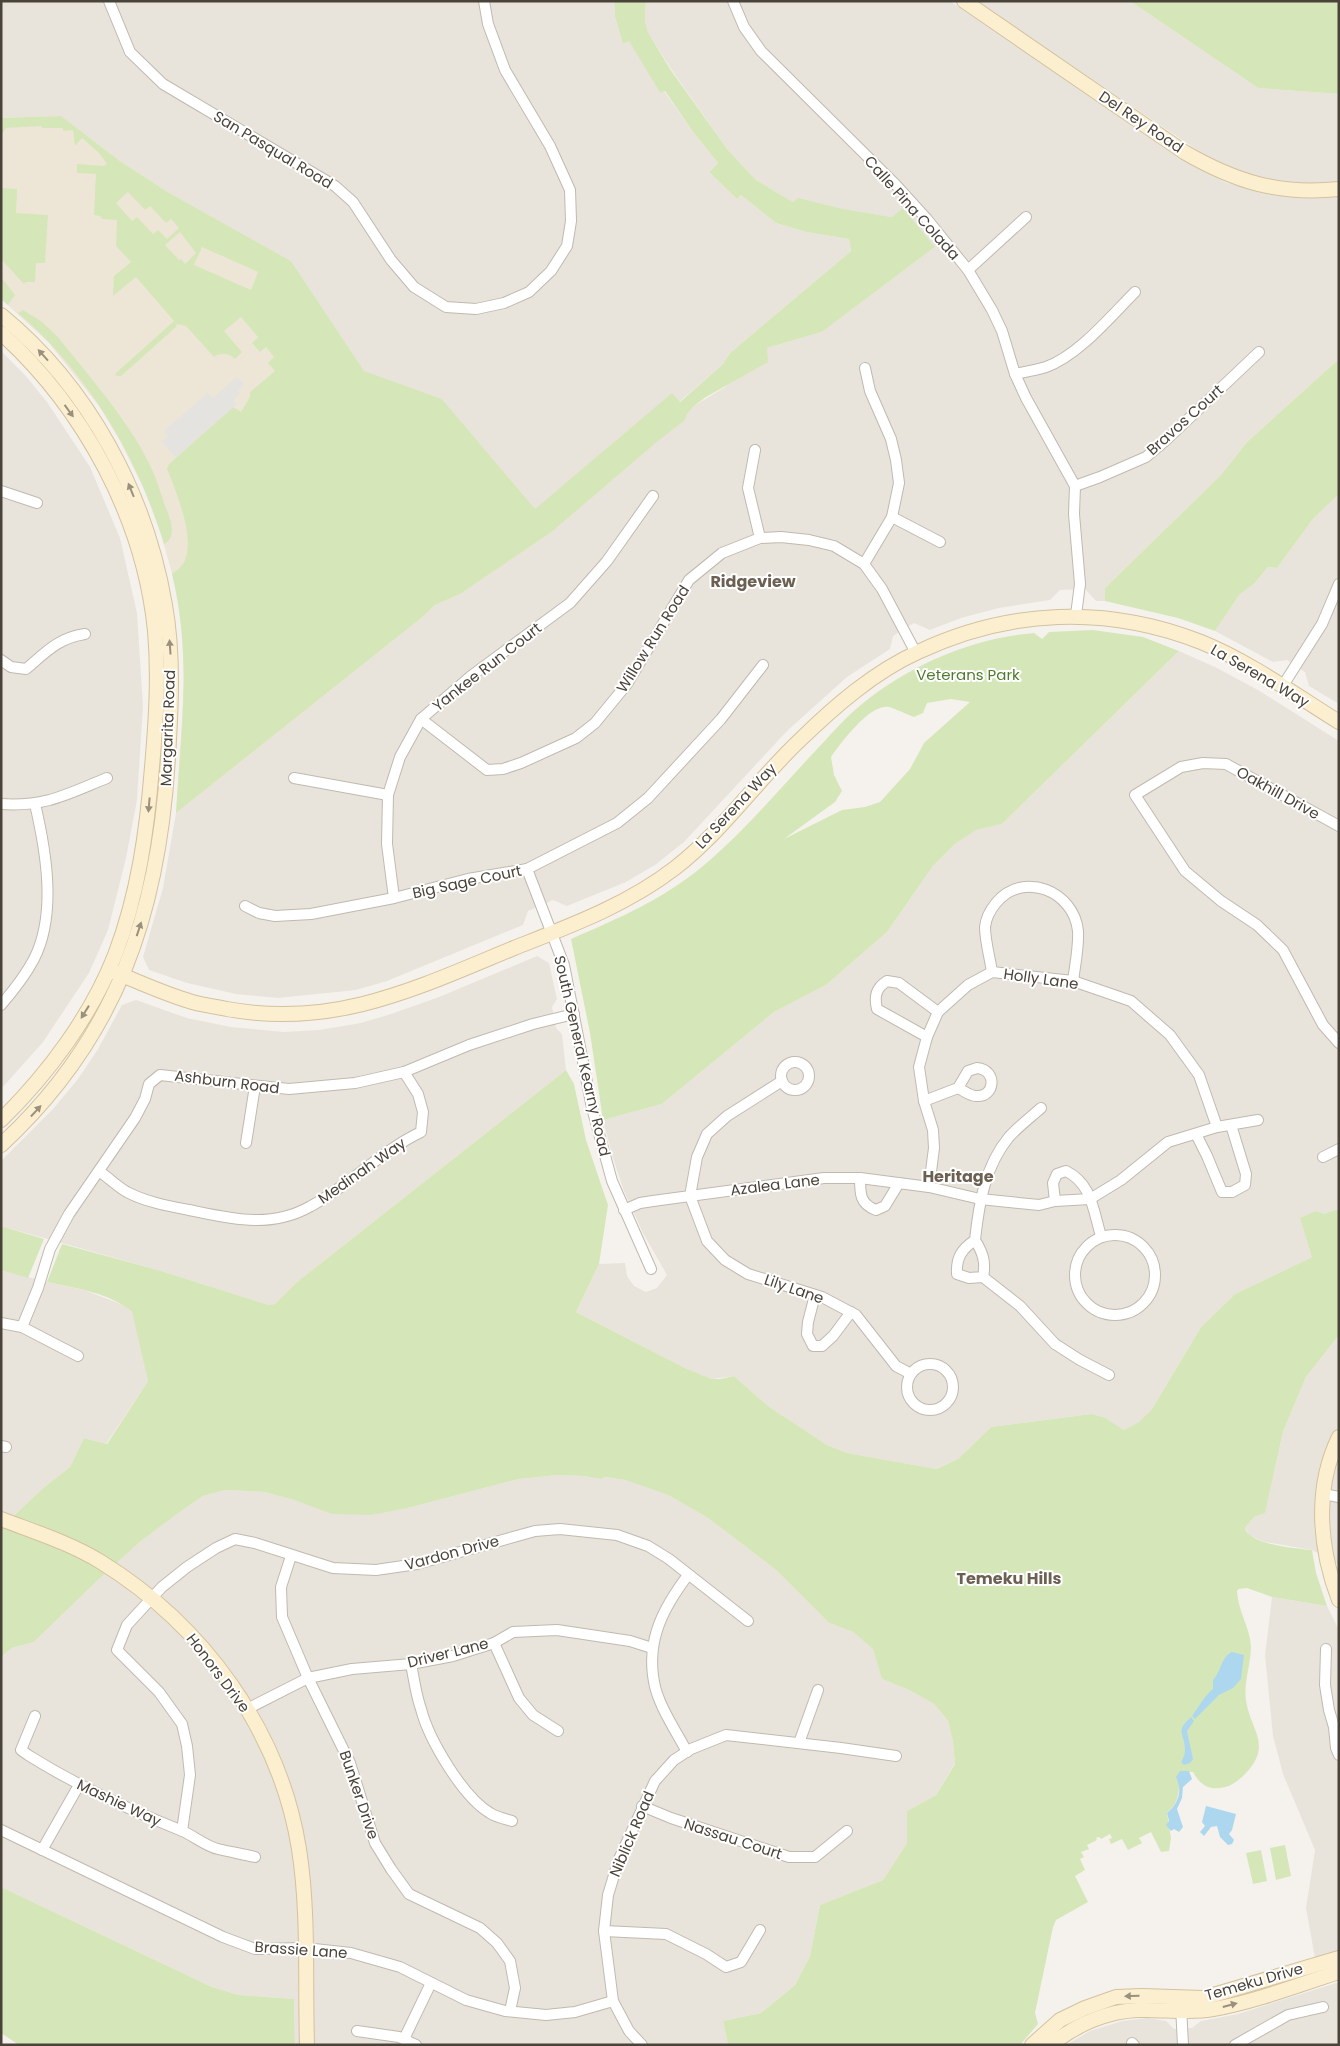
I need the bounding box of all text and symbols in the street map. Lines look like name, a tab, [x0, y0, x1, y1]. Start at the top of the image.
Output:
street label: Del Rey Road	[1095, 86, 1188, 158]
street label: San Pasqual Road	[210, 106, 337, 194]
street label: Calle Pina Colada	[860, 151, 965, 264]
one-way arrow	[37, 349, 48, 362]
street label: Bravos Court	[1142, 379, 1228, 460]
one-way arrow	[64, 404, 75, 417]
one-way arrow	[127, 482, 135, 497]
district label: Ridgeview	[710, 570, 796, 593]
street label: Willow Run Road	[611, 581, 694, 696]
street label: Yankee Run Court	[428, 617, 546, 716]
one-way arrow	[165, 639, 173, 655]
street label: La Serena Way	[1207, 639, 1314, 713]
park label: Veterans Park	[916, 664, 1020, 685]
street label: Margarita Road	[155, 669, 180, 787]
street label: La Serena Way	[690, 758, 781, 853]
street label: Oakhill Drive	[1233, 761, 1324, 824]
one-way arrow	[145, 797, 153, 813]
street label: Big Sage Court	[410, 860, 523, 903]
one-way arrow	[136, 922, 144, 937]
street label: South General Kearny Road	[549, 953, 616, 1158]
street label: Holly Lane	[1002, 963, 1080, 994]
one-way arrow	[81, 1006, 90, 1019]
street label: Ashburn Road	[173, 1065, 281, 1098]
one-way arrow	[30, 1105, 42, 1117]
street label: Medinah Way	[314, 1132, 410, 1209]
district label: Heritage	[922, 1165, 994, 1188]
street label: Azalea Lane	[729, 1169, 821, 1200]
street label: Lily Lane	[762, 1269, 827, 1309]
street label: Vardon Drive	[402, 1530, 501, 1575]
district label: Temeku Hills	[957, 1567, 1062, 1590]
street label: Honors Drive	[182, 1629, 255, 1717]
street label: Driver Lane	[405, 1632, 491, 1673]
street label: Bunker Drive	[334, 1748, 384, 1842]
street label: Mashie Way	[74, 1774, 165, 1831]
street label: Niblick Road	[604, 1788, 659, 1880]
street label: Nassau Court	[681, 1813, 785, 1864]
street label: Brassie Lane	[254, 1936, 348, 1963]
street label: Temeku Drive	[1202, 1957, 1305, 2006]
one-way arrow	[1124, 1992, 1140, 2000]
one-way arrow	[1222, 2001, 1237, 2009]

